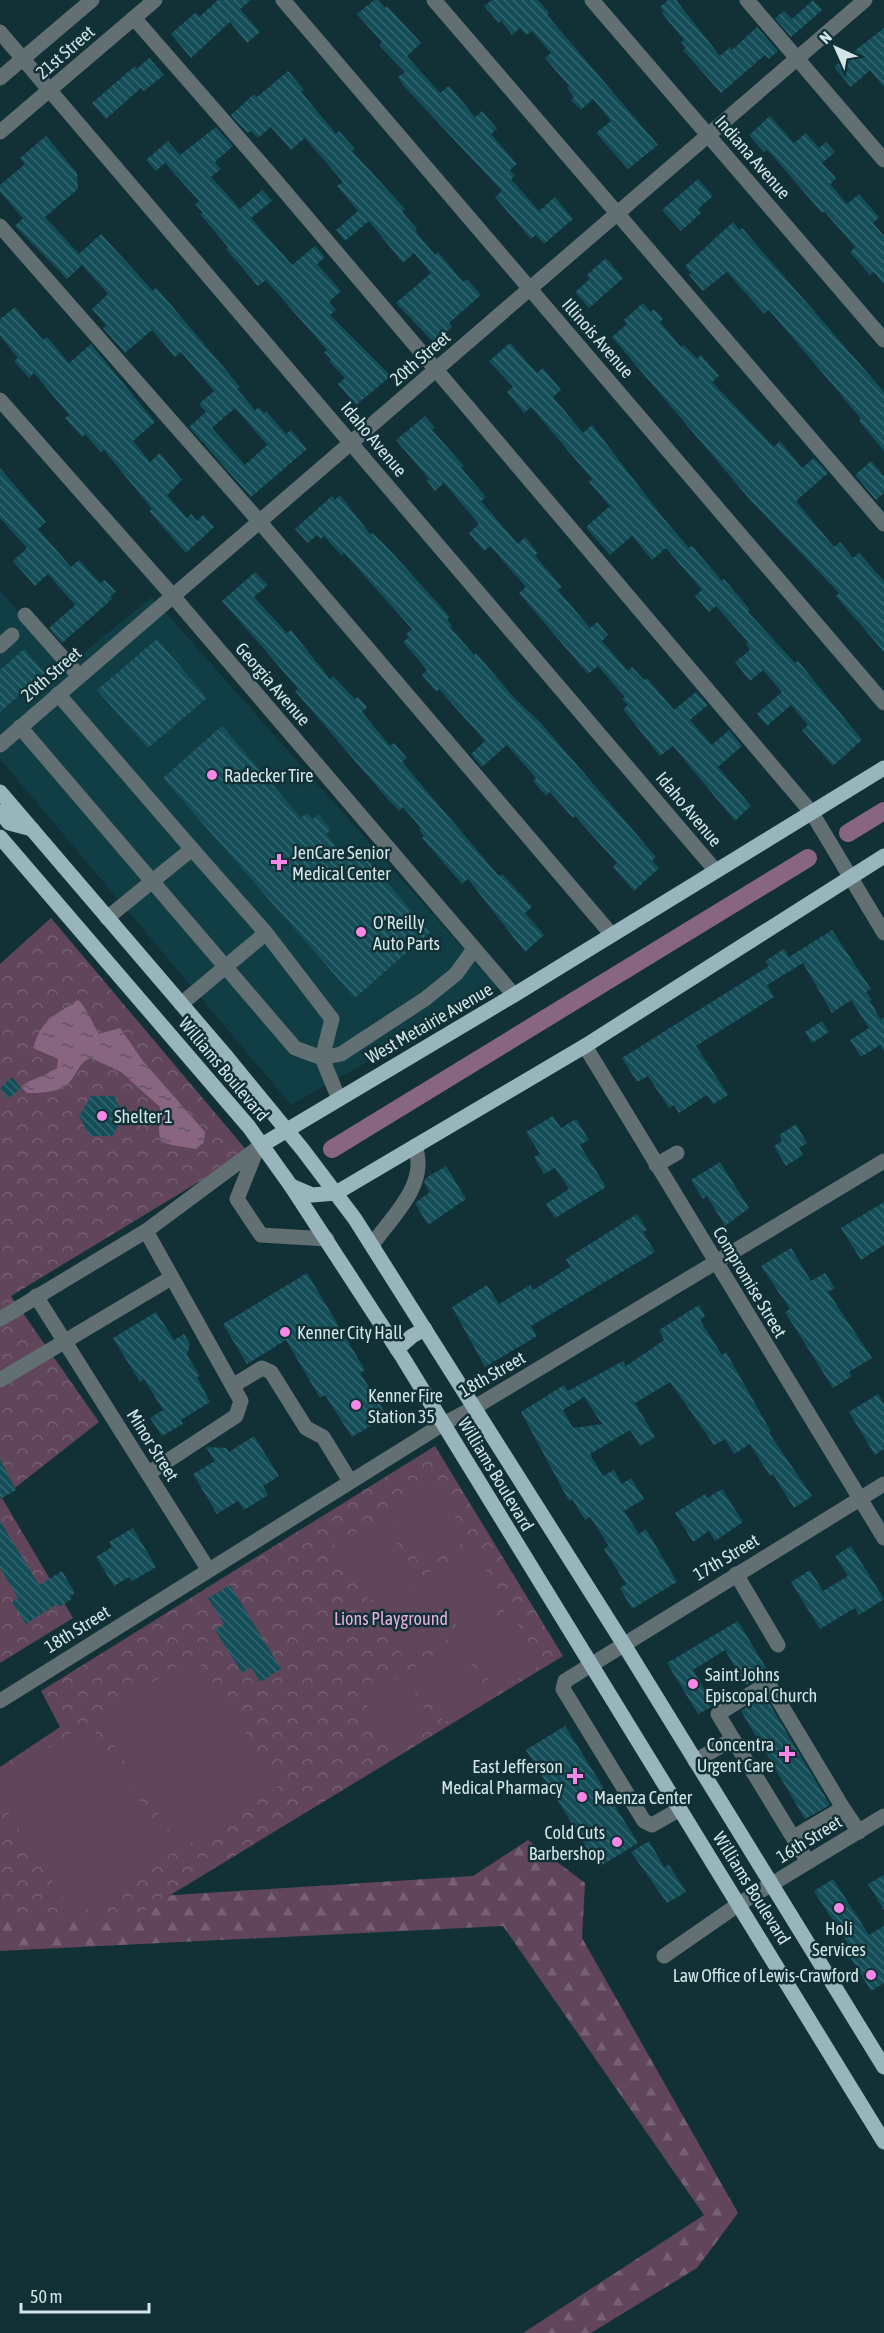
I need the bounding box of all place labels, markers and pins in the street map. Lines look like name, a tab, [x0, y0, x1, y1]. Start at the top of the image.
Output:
place label: Radecker Tire	[224, 765, 313, 786]
marker: Radecker Tire	[205, 768, 219, 782]
place label: JenCare Senior Medical Center	[292, 842, 391, 884]
marker: JenCare Senior Medical Center	[270, 853, 288, 871]
place label: O'Reilly Auto Parts	[373, 912, 440, 954]
marker: O'Reilly Auto Parts	[354, 925, 368, 939]
place label: Shelter 1	[114, 1106, 173, 1127]
marker: Shelter 1	[95, 1109, 109, 1123]
place label: Kenner City Hall	[297, 1322, 403, 1343]
marker: Kenner City Hall	[278, 1325, 292, 1339]
place label: Kenner Fire Station 35	[368, 1385, 443, 1427]
marker: Kenner Fire Station 35	[349, 1398, 363, 1412]
place label: Saint Johns Episcopal Church	[705, 1664, 817, 1706]
marker: Saint Johns Episcopal Church	[686, 1677, 700, 1691]
place label: Concentra Urgent Care	[697, 1734, 774, 1776]
marker: Concentra Urgent Care	[778, 1745, 796, 1763]
place label: East Jefferson Medical Pharmacy	[441, 1756, 563, 1798]
marker: East Jefferson Medical Pharmacy	[568, 1769, 582, 1783]
place label: Maenza Center	[594, 1787, 693, 1808]
marker: Maenza Center	[575, 1790, 589, 1804]
place label: Cold Cuts Barbershop	[529, 1822, 605, 1864]
marker: Cold Cuts Barbershop	[610, 1835, 624, 1849]
marker: Holi Services	[832, 1901, 846, 1915]
place label: Holi Services	[812, 1918, 866, 1960]
place label: Law Office of Lewis-Crawford	[673, 1965, 859, 1986]
marker: Law Office of Lewis-Crawford	[864, 1968, 878, 1982]

